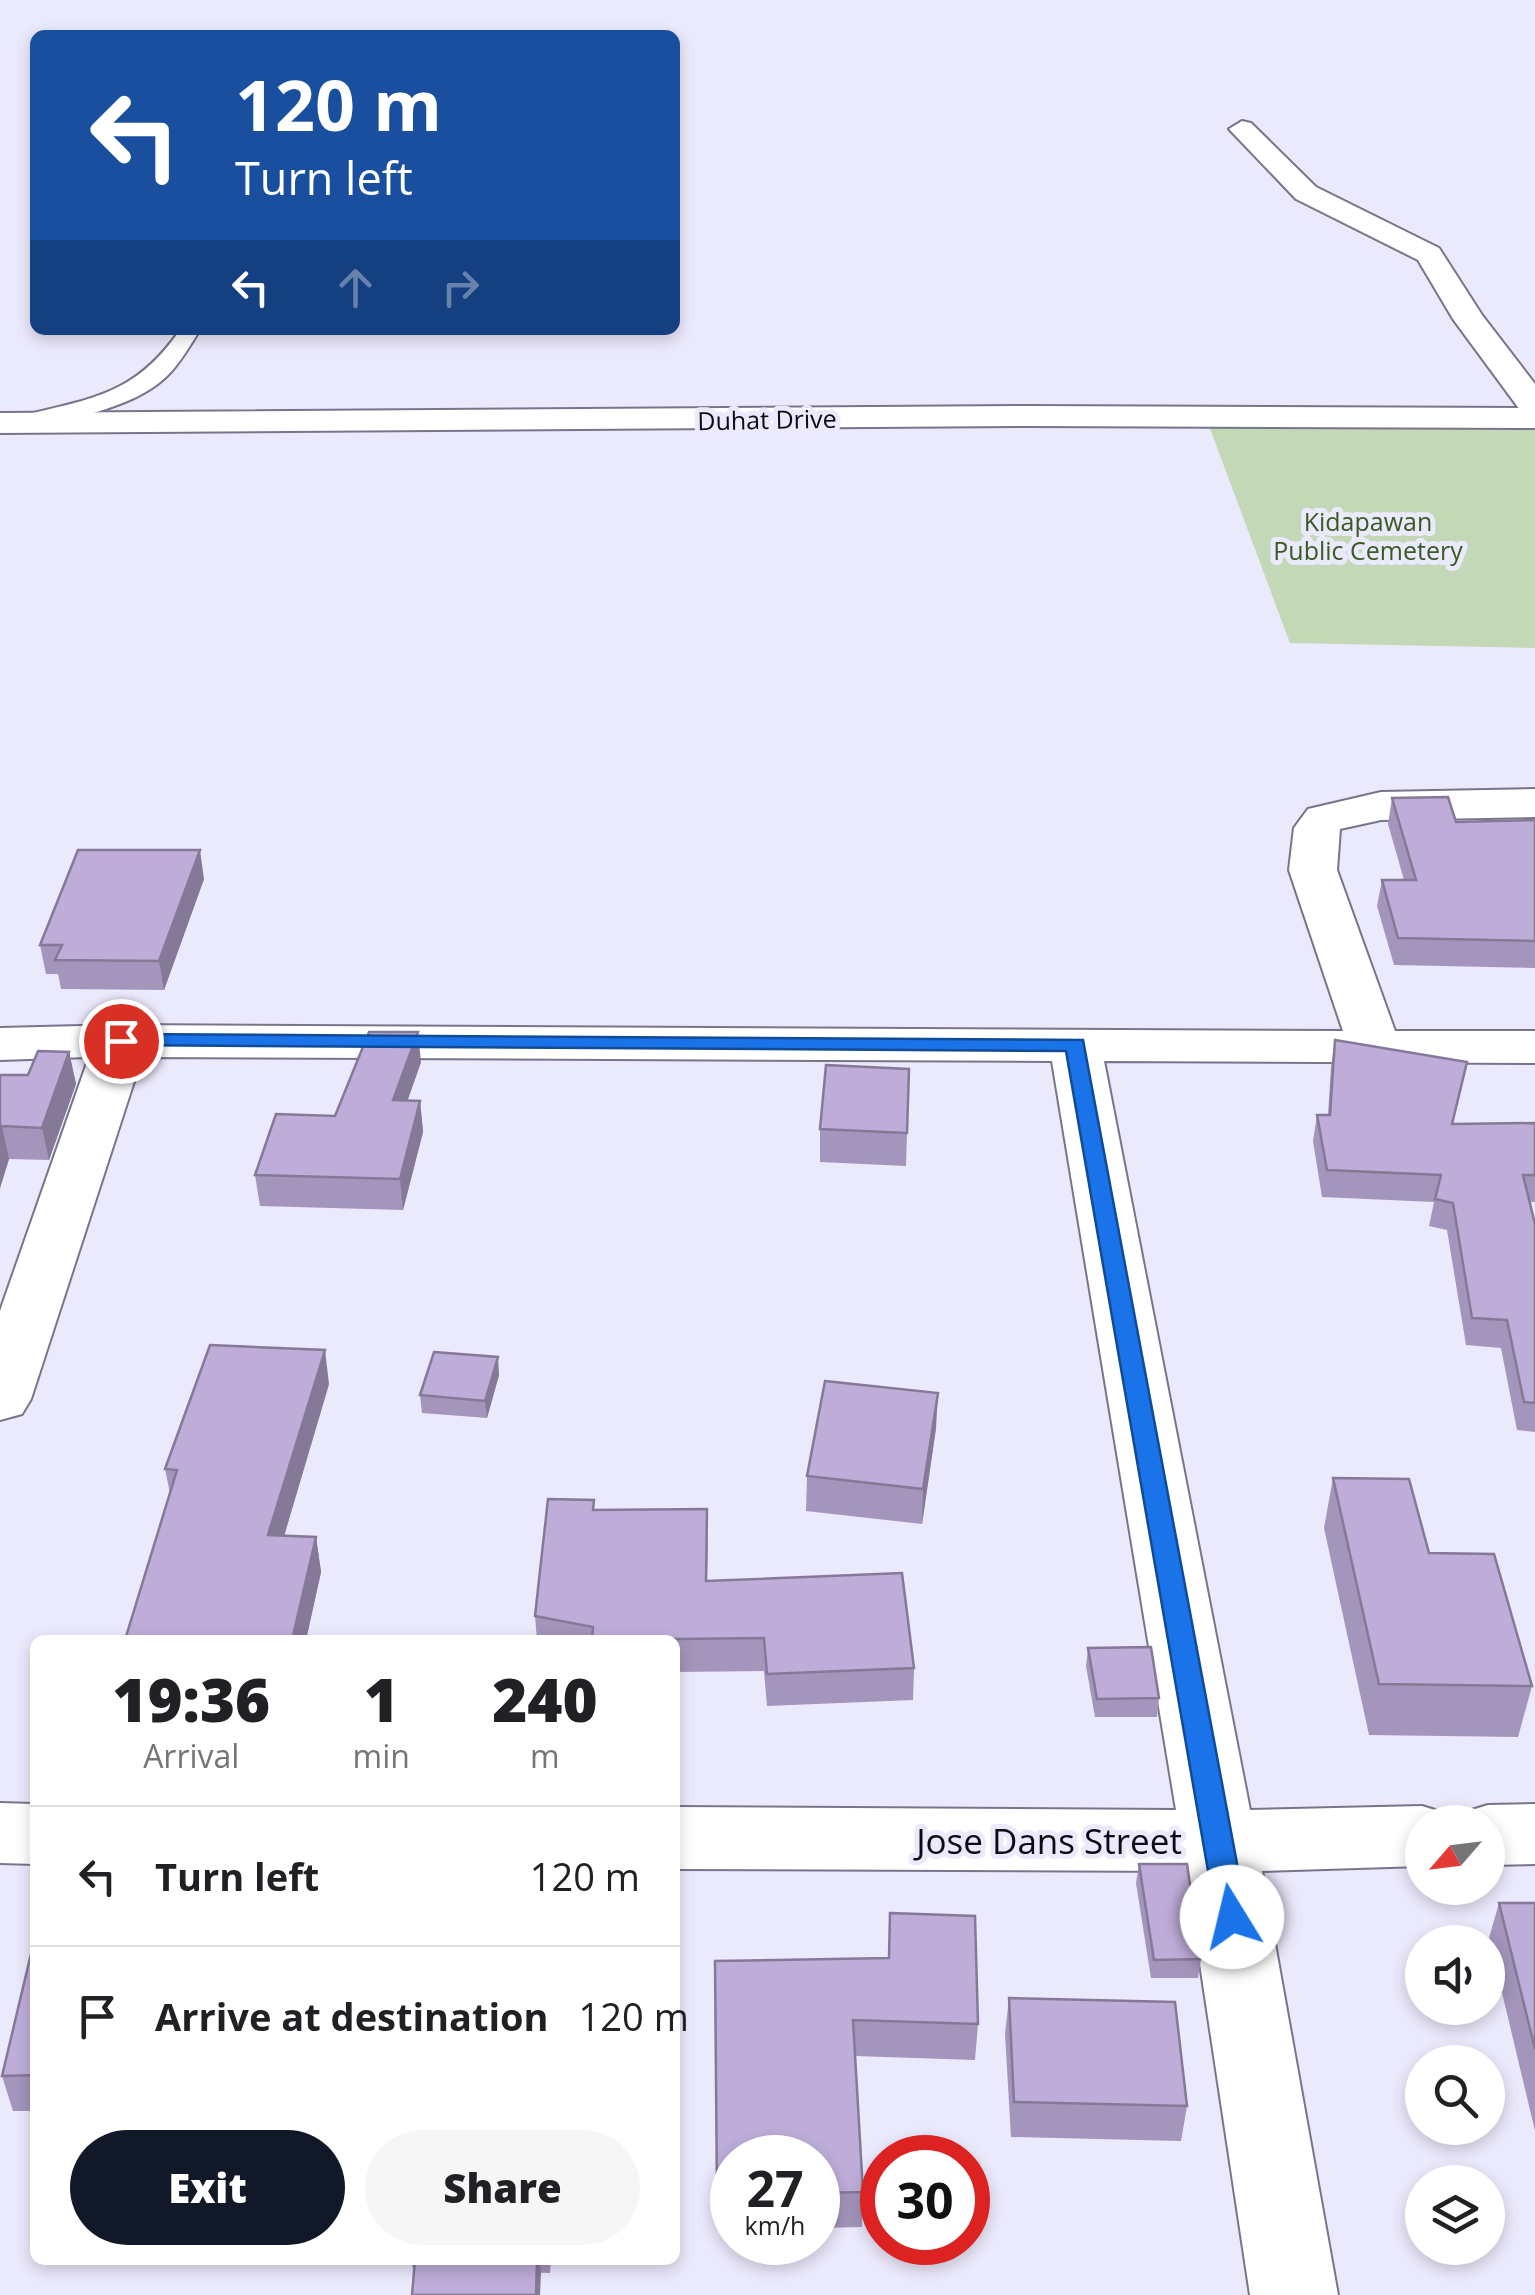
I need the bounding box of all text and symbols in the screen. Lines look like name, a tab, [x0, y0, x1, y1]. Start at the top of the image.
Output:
text: 120 m	[235, 56, 442, 152]
icon: left	[70, 70, 200, 200]
text: Turn left	[235, 147, 413, 208]
icon: left	[223, 260, 278, 315]
icon: ahead	[328, 260, 383, 315]
icon: right	[433, 260, 488, 315]
street label: Duhat Drive	[697, 401, 837, 437]
park label: Kidapawan Public Cemetery	[1273, 504, 1463, 567]
pin	[79, 999, 164, 1084]
icon: arrive	[94, 1014, 149, 1069]
text: 19:36	[112, 1658, 270, 1740]
text: 1	[364, 1658, 399, 1740]
text: 240	[492, 1658, 598, 1740]
text: Arrival	[143, 1734, 239, 1777]
text: min	[353, 1734, 410, 1777]
text: m	[530, 1734, 560, 1777]
north arrow	[1405, 1805, 1505, 1905]
map controls	[1405, 1805, 1505, 2265]
street label: Jose Dans Street	[913, 1817, 1182, 1864]
icon: left	[70, 1849, 125, 1904]
text: Turn left	[155, 1850, 319, 1902]
text: 120 m	[530, 1850, 640, 1902]
position arrow	[1180, 1865, 1284, 1969]
button: sound	[1405, 1925, 1505, 2025]
icon: arrive	[70, 1989, 125, 2044]
text: Arrive at destination	[155, 1990, 549, 2042]
text: 120 m	[579, 1990, 689, 2042]
button: search	[1405, 2045, 1505, 2145]
button: Exit	[70, 2130, 345, 2245]
button: Share	[365, 2130, 640, 2245]
speed limit sign: 30	[860, 2135, 990, 2265]
text: 27	[746, 2154, 804, 2222]
button: layers	[1405, 2165, 1505, 2265]
text: km/h	[745, 2208, 805, 2242]

